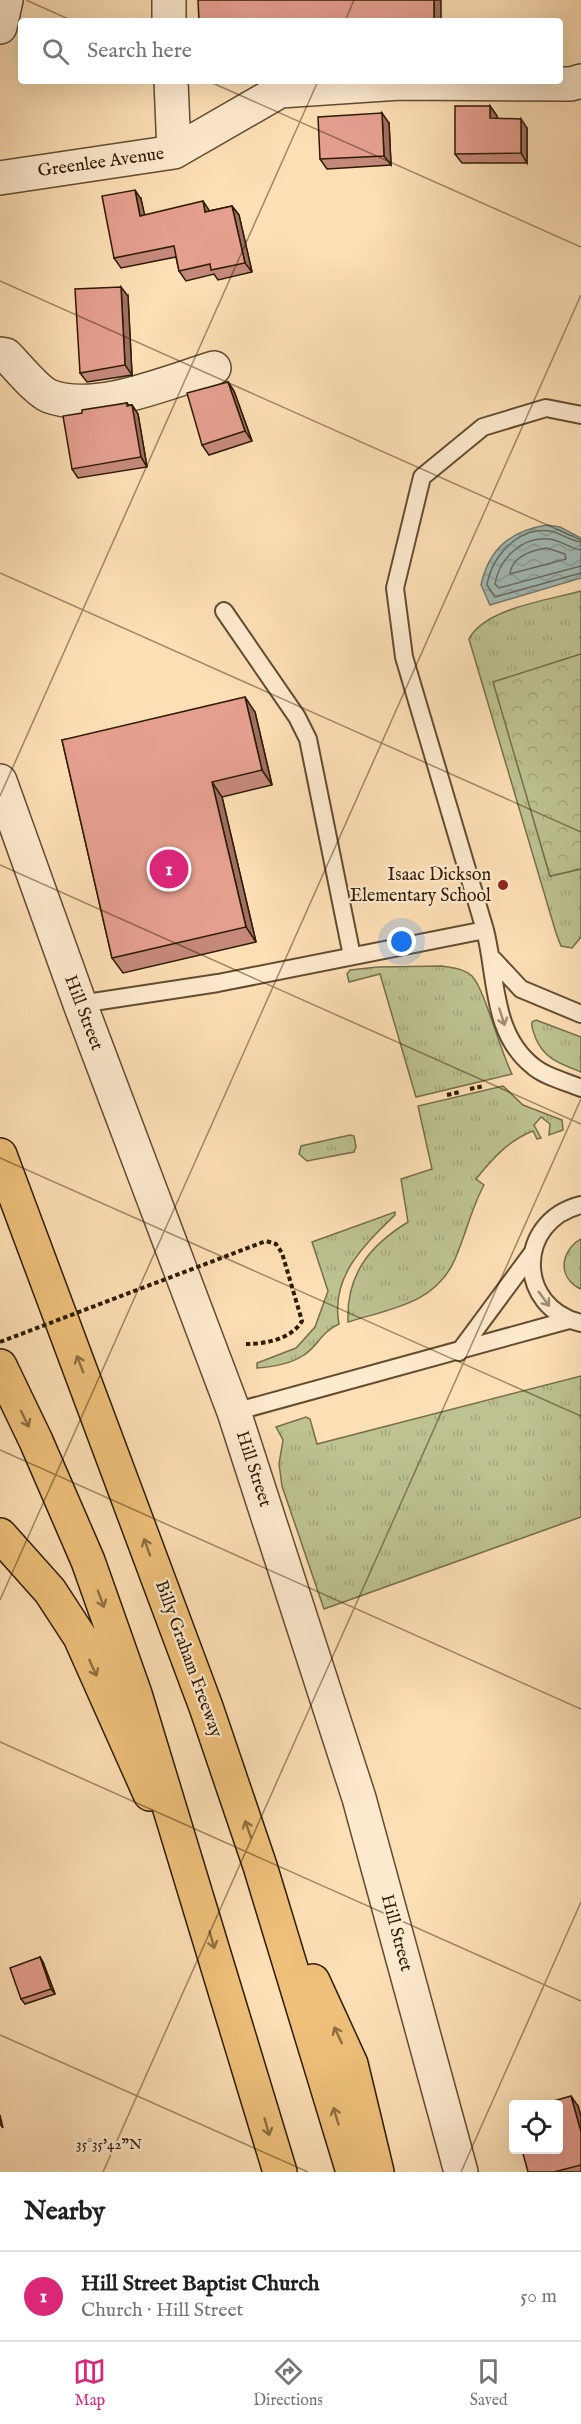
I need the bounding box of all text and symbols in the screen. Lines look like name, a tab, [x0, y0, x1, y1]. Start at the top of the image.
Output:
search box	[18, 18, 563, 84]
icon: search	[39, 35, 72, 68]
text: Search here	[87, 37, 192, 65]
street label: Greenlee Avenue	[36, 143, 166, 183]
pin: 1	[150, 846, 188, 892]
place label: Isaac Dickson Elementary School	[350, 864, 491, 908]
marker: Isaac Dickson Elementary School	[496, 878, 510, 892]
your location	[387, 927, 416, 956]
street label: Hill Street	[58, 972, 108, 1054]
one-way arrow	[497, 1007, 508, 1026]
one-way arrow	[538, 1290, 550, 1306]
one-way arrow	[73, 1355, 84, 1373]
one-way arrow	[20, 1409, 32, 1427]
street label: Hill Street	[230, 1428, 276, 1510]
one-way arrow	[141, 1538, 152, 1556]
street label: Billy Graham Freeway	[149, 1577, 227, 1741]
one-way arrow	[96, 1589, 107, 1607]
one-way arrow	[89, 1659, 100, 1677]
one-way arrow	[241, 1820, 252, 1839]
street label: Hill Street	[375, 1892, 417, 1974]
one-way arrow	[207, 1931, 218, 1950]
one-way arrow	[331, 2027, 343, 2045]
map controls	[509, 2100, 563, 2154]
button: locate	[509, 2100, 563, 2154]
one-way arrow	[330, 2107, 341, 2126]
one-way arrow	[262, 2118, 273, 2137]
text: 35°35'42"N	[76, 2135, 142, 2154]
text: Nearby	[24, 2195, 105, 2228]
text: Hill Street Baptist Church	[81, 2270, 320, 2298]
text: 1	[40, 2284, 47, 2309]
text: 50 m	[520, 2284, 557, 2309]
text: Church · Hill Street	[81, 2298, 243, 2323]
tab: Map	[73, 2355, 106, 2411]
tab: Directions	[253, 2355, 323, 2411]
tab: Saved	[470, 2355, 508, 2411]

